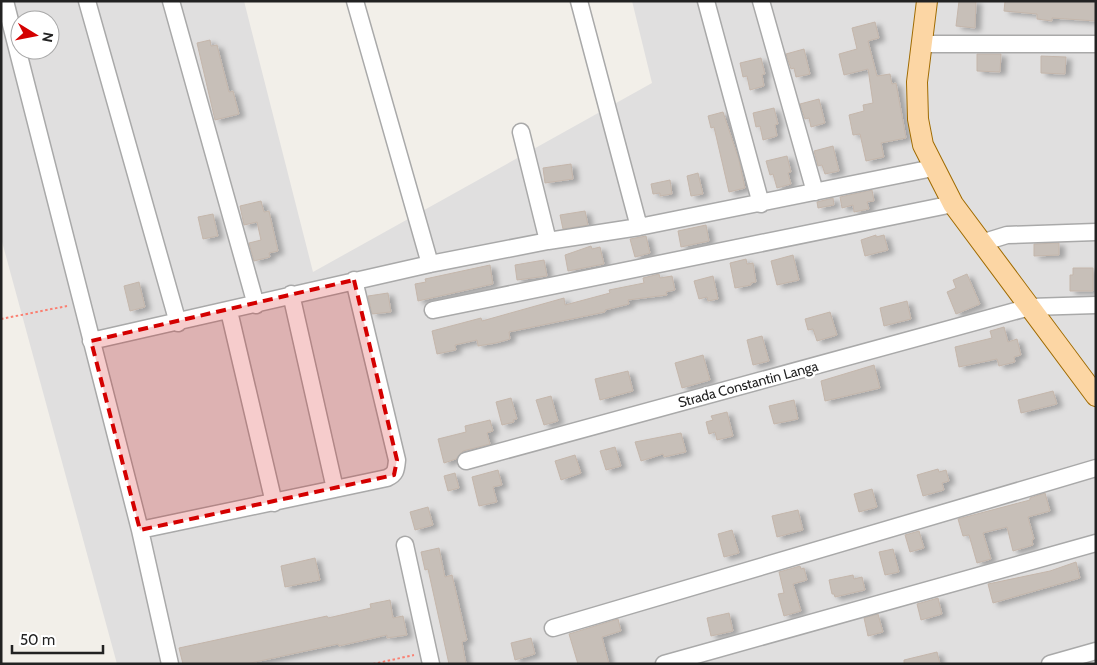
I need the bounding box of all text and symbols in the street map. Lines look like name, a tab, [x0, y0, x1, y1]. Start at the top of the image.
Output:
north arrow	[10, 10, 60, 60]
text: N	[38, 31, 58, 44]
street label: Strada Constantin Langa	[676, 357, 820, 411]
scale bar	[12, 622, 104, 654]
text: 50 m	[20, 631, 55, 649]

